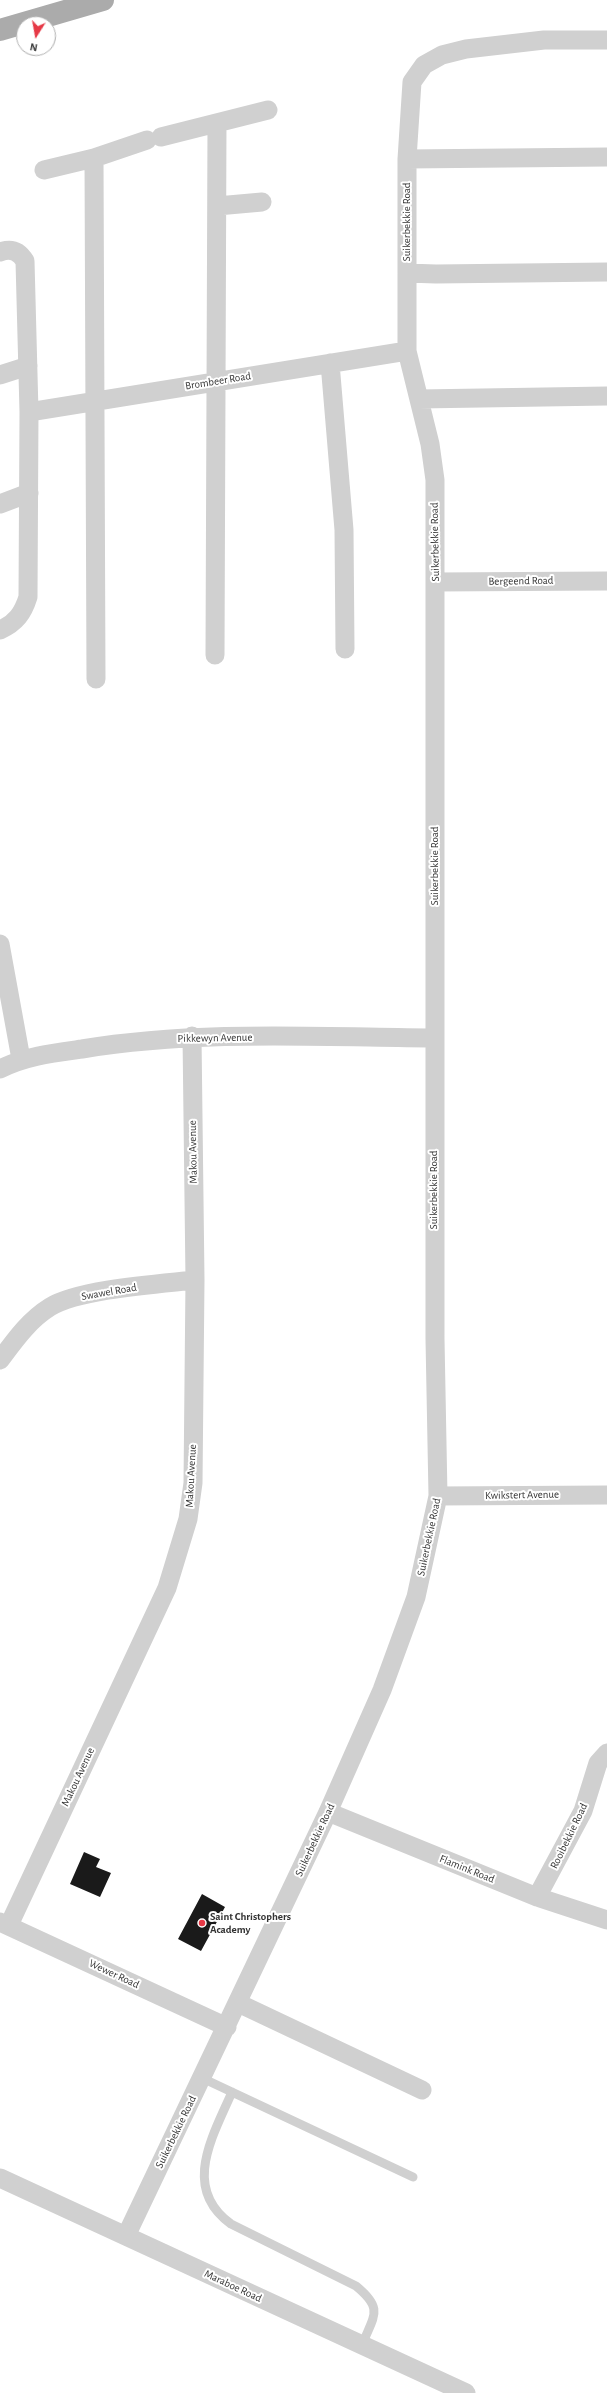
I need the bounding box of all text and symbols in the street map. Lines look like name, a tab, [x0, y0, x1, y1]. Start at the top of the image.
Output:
north arrow	[16, 16, 56, 56]
text: N	[29, 41, 39, 53]
street label: Suikerbekkie Road	[400, 182, 414, 262]
street label: Brombeer Road	[184, 369, 252, 393]
street label: Suikerbekkie Road	[428, 502, 442, 582]
street label: Bergeend Road	[488, 574, 554, 588]
street label: Suikerbekkie Road	[428, 826, 442, 906]
street label: Pikkewyn Avenue	[177, 1031, 253, 1045]
street label: Makou Avenue	[186, 1120, 200, 1184]
street label: Suikerbekkie Road	[427, 1150, 441, 1230]
street label: Swawel Road	[80, 1281, 138, 1303]
street label: Makou Avenue	[183, 1444, 199, 1508]
street label: Kwikstert Avenue	[485, 1488, 559, 1502]
street label: Suikerbekkie Road	[414, 1497, 444, 1577]
street label: Makou Avenue	[59, 1745, 97, 1809]
street label: Suikerbekkie Road	[292, 1801, 338, 1879]
street label: Rooibekkie Road	[547, 1801, 591, 1871]
street label: Flamink Road	[438, 1852, 496, 1886]
place label: Saint Christophers Academy	[210, 1910, 291, 1936]
marker: Saint Christophers Academy	[197, 1918, 207, 1928]
street label: Wewer Road	[87, 1957, 141, 1991]
street label: Suikerbekkie Road	[153, 2094, 199, 2170]
street label: Maraboe Road	[202, 2267, 264, 2305]

